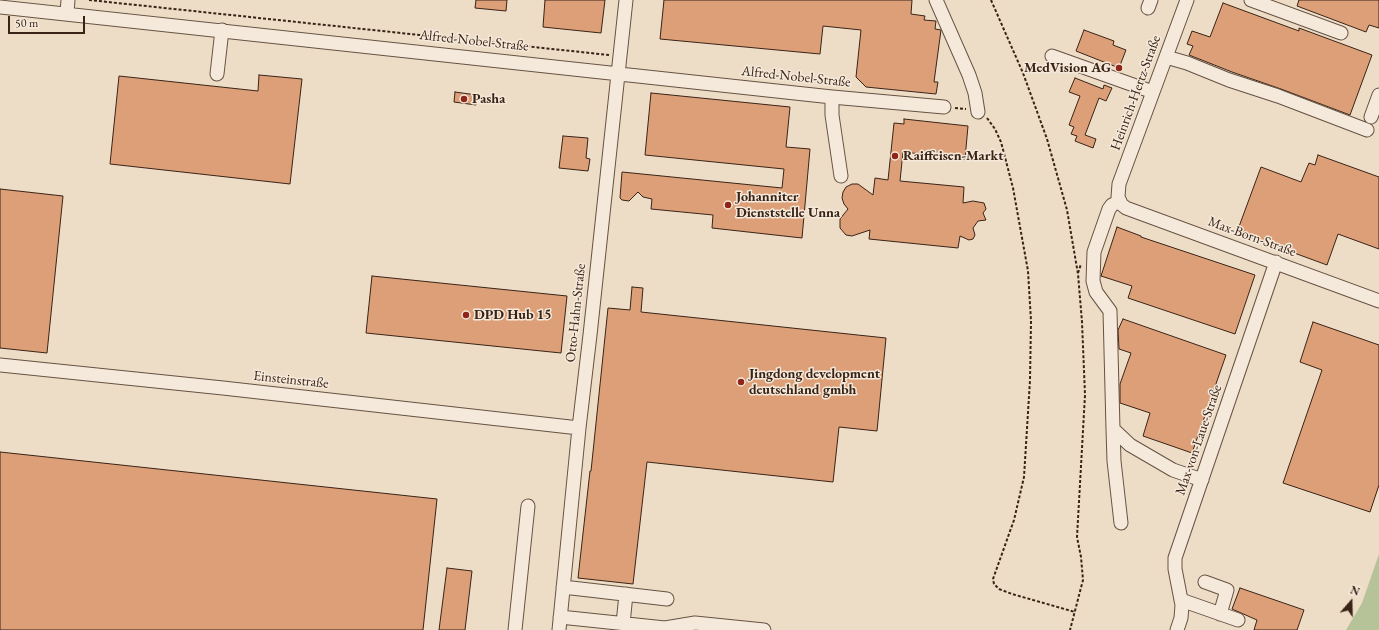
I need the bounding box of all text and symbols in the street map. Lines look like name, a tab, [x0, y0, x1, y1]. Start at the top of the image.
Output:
scale bar	[10, 8, 87, 34]
text: 50 m	[15, 15, 38, 31]
street label: Alfred-Nobel-Straße	[418, 27, 530, 55]
street label: Heinrich-Hertz-Straße	[1107, 33, 1165, 153]
place label: MedVision AG	[1024, 60, 1111, 76]
street label: Alfred-Nobel-Straße	[740, 63, 852, 91]
marker: MedVision AG	[1114, 63, 1124, 73]
place label: Pasha	[472, 91, 505, 107]
marker: Pasha	[459, 94, 469, 104]
place label: Raiffeisen-Markt	[903, 148, 1003, 164]
marker: Raiffeisen-Markt	[890, 151, 900, 161]
place label: Johanniter Dienststelle Unna	[736, 189, 840, 222]
marker: Johanniter Dienststelle Unna	[723, 200, 733, 210]
street label: Max-Born-Straße	[1206, 213, 1298, 261]
street label: Otto-Hahn-Straße	[562, 263, 590, 363]
place label: DPD Hub 15	[474, 307, 552, 323]
marker: DPD Hub 15	[461, 310, 471, 320]
place label: Jingdong development deutschland gmbh	[749, 366, 880, 398]
street label: Einsteinstraße	[253, 368, 329, 392]
marker: Jingdong development deutschland gmbh	[736, 377, 746, 387]
street label: Max-von-Laue-Straße	[1172, 383, 1226, 497]
north arrow	[1331, 582, 1371, 622]
text: N	[1349, 583, 1362, 599]

